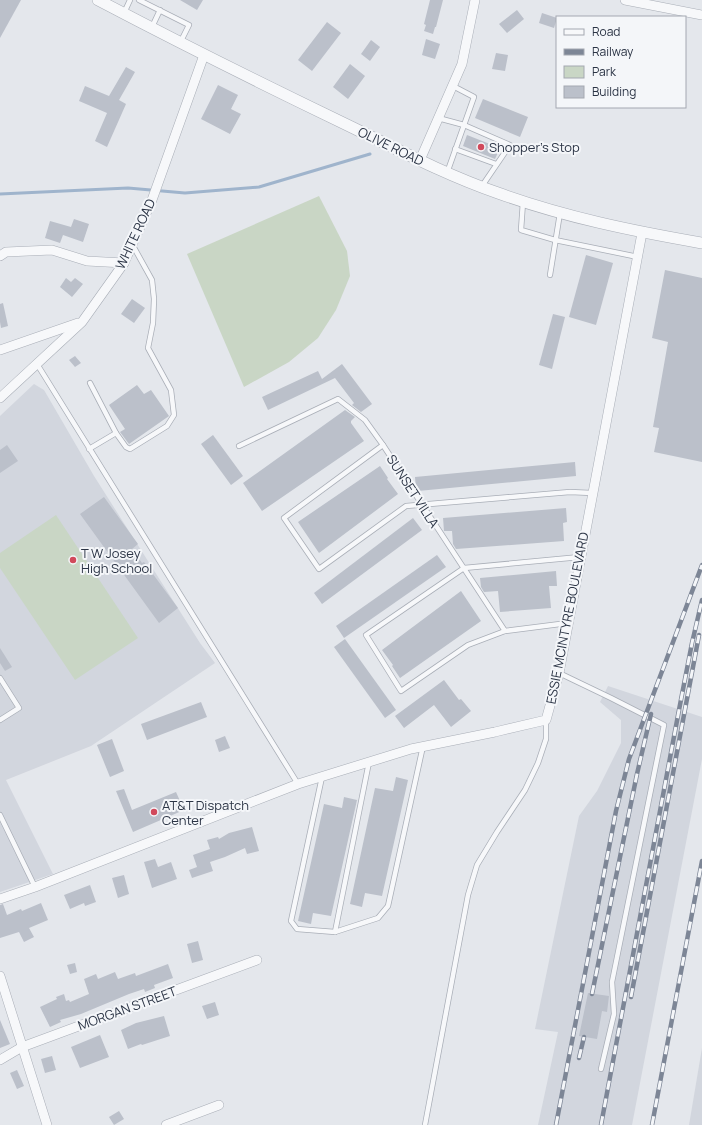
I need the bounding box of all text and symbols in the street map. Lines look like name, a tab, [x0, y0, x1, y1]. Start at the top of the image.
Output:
legend	[556, 16, 686, 108]
text: Road	[592, 23, 620, 40]
text: Railway	[592, 43, 634, 60]
text: Park	[592, 63, 617, 80]
text: Building	[592, 83, 636, 100]
street label: OLIVE ROAD	[355, 122, 427, 170]
place label: Shopper's Stop	[489, 138, 580, 156]
marker: Shopper's Stop	[476, 142, 486, 152]
street label: WHITE ROAD	[111, 195, 159, 272]
street label: SUNSET VILLA	[383, 451, 443, 531]
street label: ESSIE MCINTYRE BOULEVARD	[541, 530, 593, 705]
place label: T W Josey High School	[81, 544, 152, 577]
marker: T W Josey High School	[68, 555, 78, 565]
place label: AT&T Dispatch Center	[162, 796, 249, 829]
marker: AT&T Dispatch Center	[149, 807, 159, 817]
street label: MORGAN STREET	[75, 982, 179, 1034]

